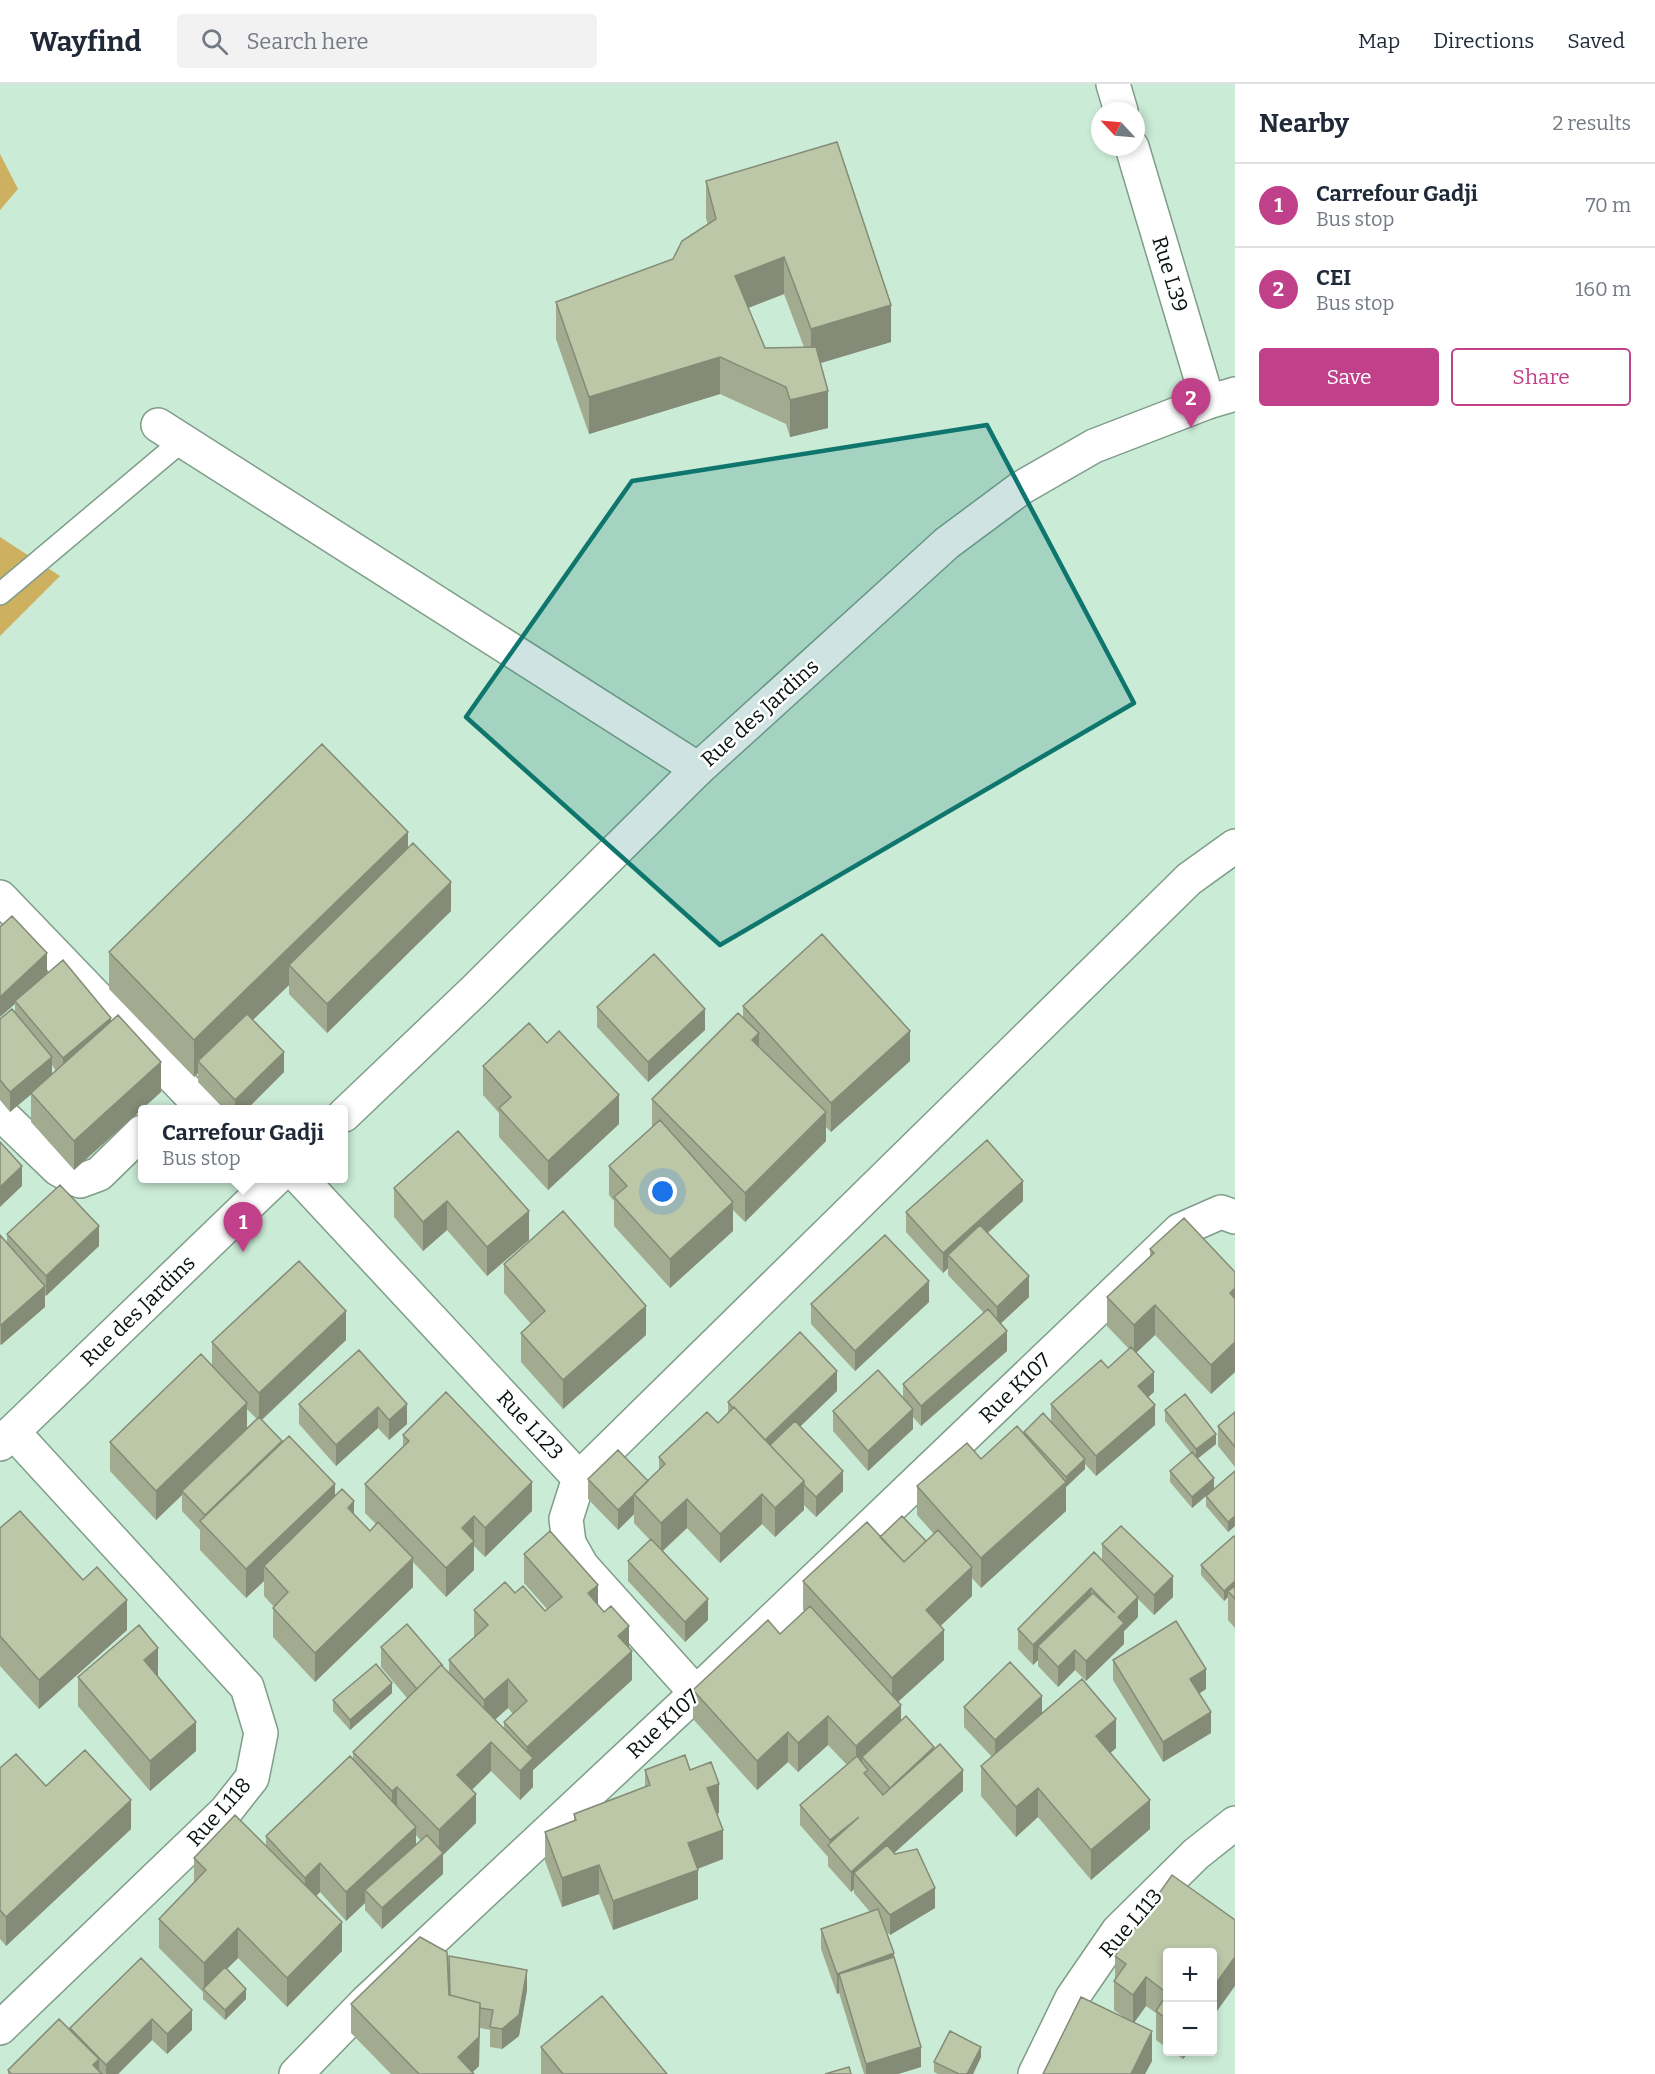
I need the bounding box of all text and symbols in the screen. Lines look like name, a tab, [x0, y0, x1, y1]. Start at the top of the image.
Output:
search box	[177, 14, 597, 68]
text: Wayfind	[30, 25, 141, 58]
icon: search	[198, 25, 231, 58]
text: Search here	[246, 28, 369, 55]
text: Map	[1358, 28, 1400, 54]
text: Directions	[1433, 28, 1534, 54]
text: Saved	[1567, 28, 1625, 54]
north arrow	[1091, 102, 1145, 156]
text: Nearby	[1259, 108, 1349, 139]
text: 2 results	[1552, 111, 1631, 135]
text: Carrefour Gadji	[1316, 180, 1478, 207]
text: 1	[1274, 193, 1283, 217]
text: 70 m	[1585, 193, 1631, 217]
text: Bus stop	[1316, 207, 1394, 231]
street label: Rue L39	[1146, 233, 1194, 315]
text: CEI	[1316, 264, 1351, 291]
text: 2	[1273, 277, 1284, 301]
text: 160 m	[1575, 277, 1631, 301]
text: Bus stop	[1316, 291, 1394, 315]
button: Save	[1259, 348, 1439, 406]
button: Share	[1451, 348, 1631, 406]
pin: 2	[1172, 378, 1210, 428]
street label: Rue des Jardins	[696, 653, 824, 773]
popup	[138, 1105, 348, 1183]
text: Carrefour Gadji	[162, 1119, 324, 1146]
text: Bus stop	[162, 1146, 241, 1170]
your location	[648, 1177, 677, 1206]
pin: 1	[224, 1202, 262, 1252]
street label: Rue des Jardins	[75, 1250, 201, 1372]
street label: Rue K107	[974, 1347, 1057, 1428]
street label: Rue L123	[491, 1385, 569, 1465]
street label: Rue K107	[621, 1684, 705, 1764]
street label: Rue L118	[181, 1772, 257, 1852]
street label: Rue L113	[1094, 1883, 1168, 1963]
map controls	[1163, 1948, 1217, 2056]
button: +	[1163, 1948, 1217, 2002]
button: −	[1163, 2002, 1217, 2056]

